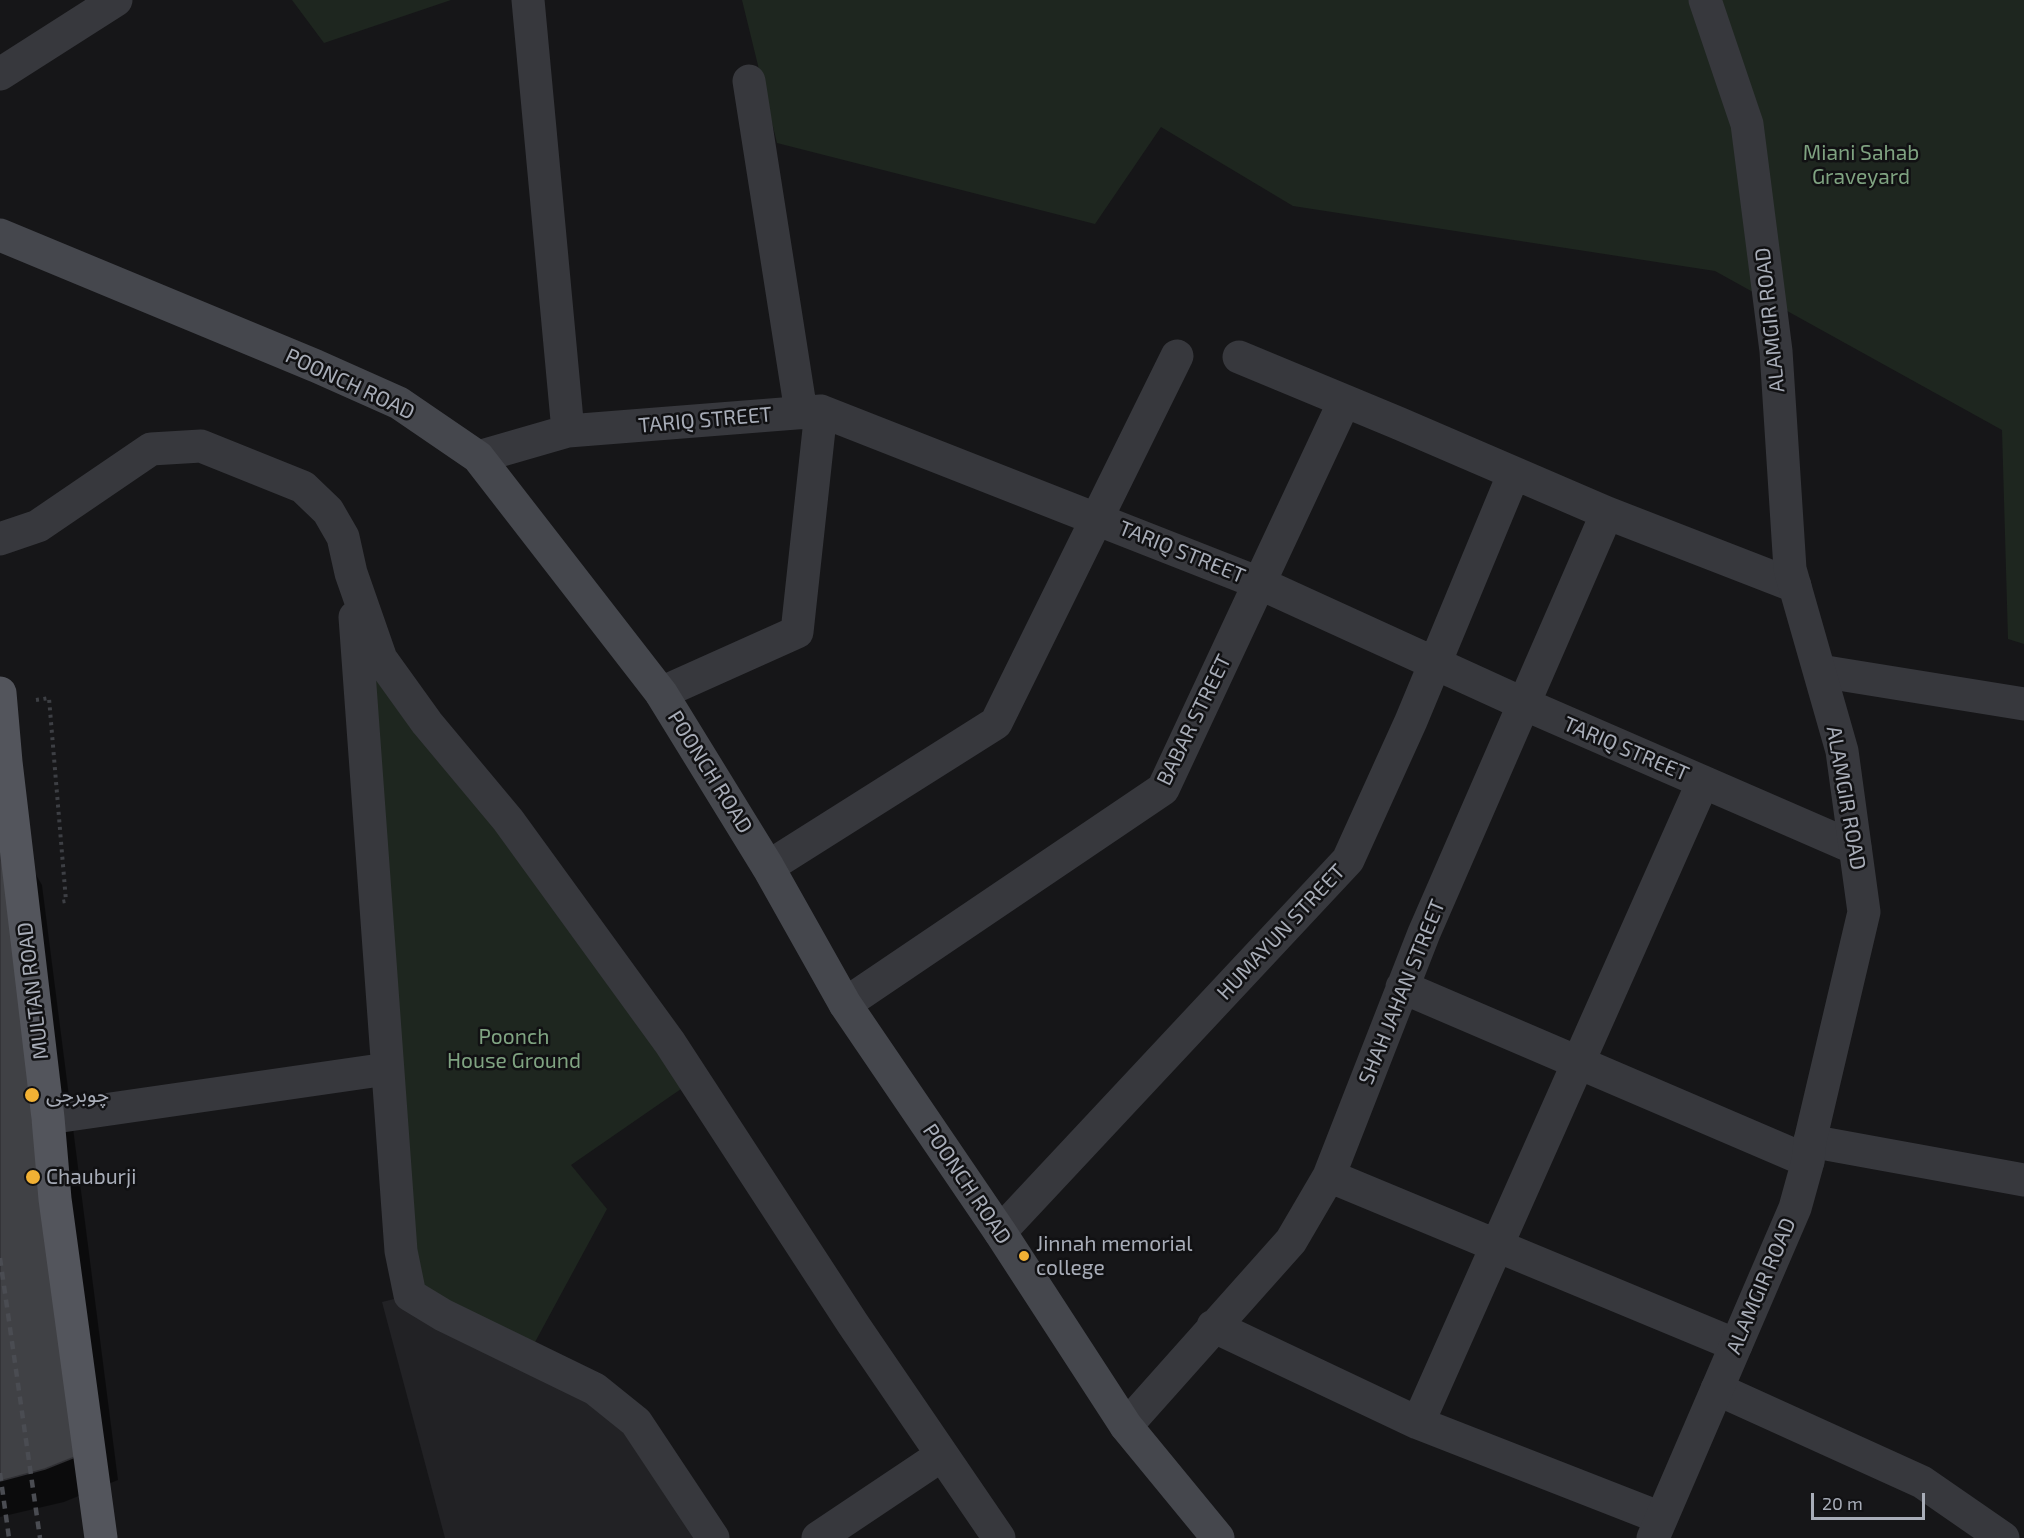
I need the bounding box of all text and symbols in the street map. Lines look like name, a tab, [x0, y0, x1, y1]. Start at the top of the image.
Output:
park label: Miani Sahab Graveyard	[1803, 140, 1919, 190]
street label: ALAMGIR ROAD	[1750, 246, 1790, 394]
street label: POONCH ROAD	[281, 343, 419, 425]
street label: TARIQ STREET	[637, 402, 773, 438]
street label: TARIQ STREET	[1115, 515, 1249, 589]
street label: BABAR STREET	[1151, 650, 1237, 790]
street label: POONCH ROAD	[662, 706, 758, 838]
street label: TARIQ STREET	[1559, 711, 1693, 787]
street label: ALAMGIR ROAD	[1821, 724, 1871, 872]
street label: HUMAYUN STREET	[1212, 859, 1350, 1005]
street label: SHAH JAHAN STREET	[1353, 896, 1451, 1088]
street label: MULTAN ROAD	[12, 921, 54, 1061]
park label: Poonch House Ground	[447, 1024, 581, 1074]
place label: چوبرجی	[46, 1082, 109, 1108]
marker: چوبرجی	[23, 1086, 41, 1104]
street label: POONCH ROAD	[917, 1119, 1017, 1249]
place label: Chauburji	[46, 1164, 136, 1190]
marker: Chauburji	[24, 1168, 42, 1186]
street label: ALAMGIR ROAD	[1721, 1214, 1801, 1358]
place label: Jinnah memorial college	[1036, 1231, 1193, 1281]
marker: Jinnah memorial college	[1017, 1249, 1031, 1263]
scale bar	[1814, 1481, 1928, 1519]
text: 20 m	[1822, 1492, 1863, 1514]

